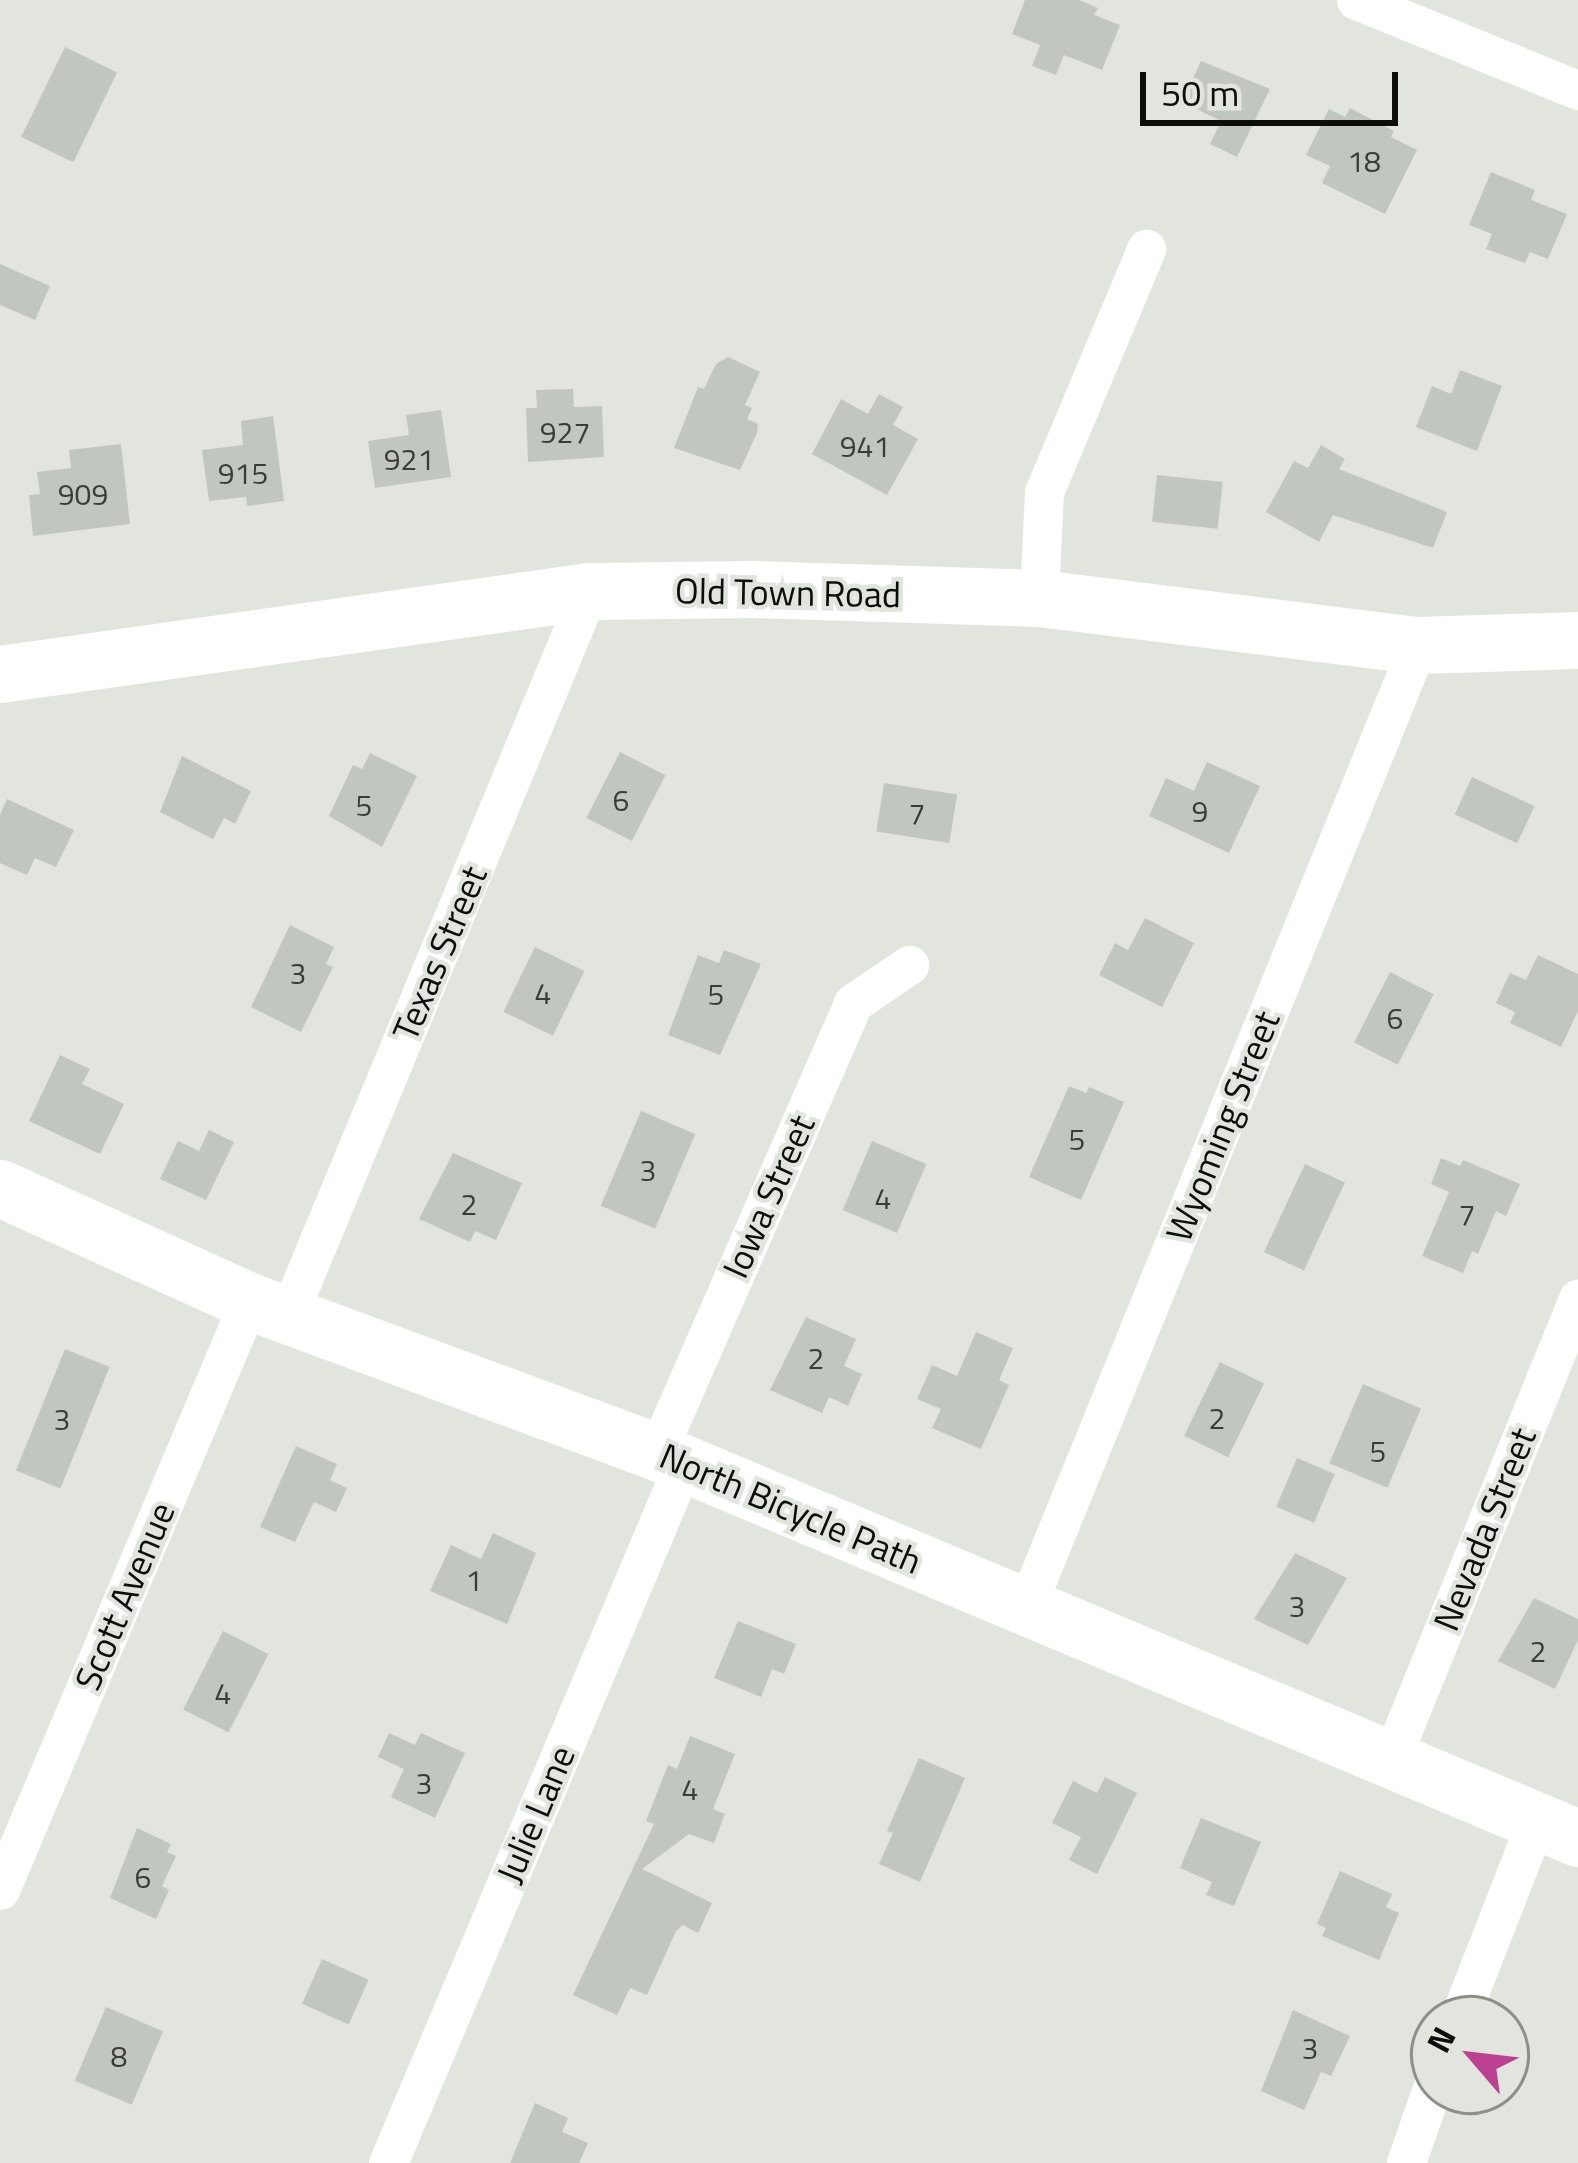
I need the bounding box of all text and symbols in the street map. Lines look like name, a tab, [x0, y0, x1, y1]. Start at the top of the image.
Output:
scale bar	[1146, 48, 1404, 122]
text: 50 m	[1161, 65, 1239, 120]
house number: 18	[1347, 143, 1381, 179]
house number: 927	[540, 414, 590, 450]
house number: 941	[840, 428, 890, 464]
house number: 921	[384, 441, 434, 477]
house number: 915	[218, 455, 268, 491]
house number: 909	[58, 476, 108, 512]
street label: Old Town Road	[675, 568, 901, 616]
house number: 6	[613, 782, 629, 818]
house number: 5	[356, 787, 372, 823]
house number: 9	[1192, 793, 1208, 829]
house number: 7	[909, 795, 925, 831]
street label: Texas Street	[383, 859, 495, 1047]
house number: 3	[290, 955, 306, 991]
house number: 4	[535, 975, 551, 1011]
house number: 5	[708, 976, 724, 1012]
house number: 6	[1387, 1000, 1403, 1036]
street label: Wyoming Street	[1156, 1005, 1288, 1247]
street label: Iowa Street	[713, 1108, 823, 1284]
house number: 5	[1069, 1121, 1085, 1157]
house number: 3	[640, 1152, 656, 1188]
house number: 4	[875, 1180, 891, 1216]
house number: 2	[461, 1186, 477, 1222]
house number: 7	[1459, 1196, 1475, 1232]
house number: 2	[808, 1340, 824, 1376]
house number: 2	[1209, 1400, 1225, 1436]
house number: 3	[54, 1401, 70, 1437]
street label: Nevada Street	[1424, 1421, 1544, 1637]
street label: North Bicycle Path	[654, 1433, 928, 1583]
house number: 5	[1370, 1433, 1386, 1469]
street label: Scott Avenue	[65, 1496, 183, 1696]
house number: 1	[466, 1562, 482, 1598]
house number: 3	[1289, 1588, 1305, 1624]
house number: 2	[1530, 1633, 1546, 1669]
house number: 4	[215, 1675, 231, 1711]
street label: Julie Lane	[487, 1739, 583, 1889]
house number: 3	[416, 1765, 432, 1801]
house number: 4	[682, 1771, 698, 1807]
house number: 6	[135, 1859, 151, 1895]
north arrow	[1410, 1995, 1530, 2115]
text: N	[1413, 2018, 1468, 2061]
house number: 3	[1302, 2030, 1318, 2066]
house number: 8	[111, 2038, 127, 2074]

